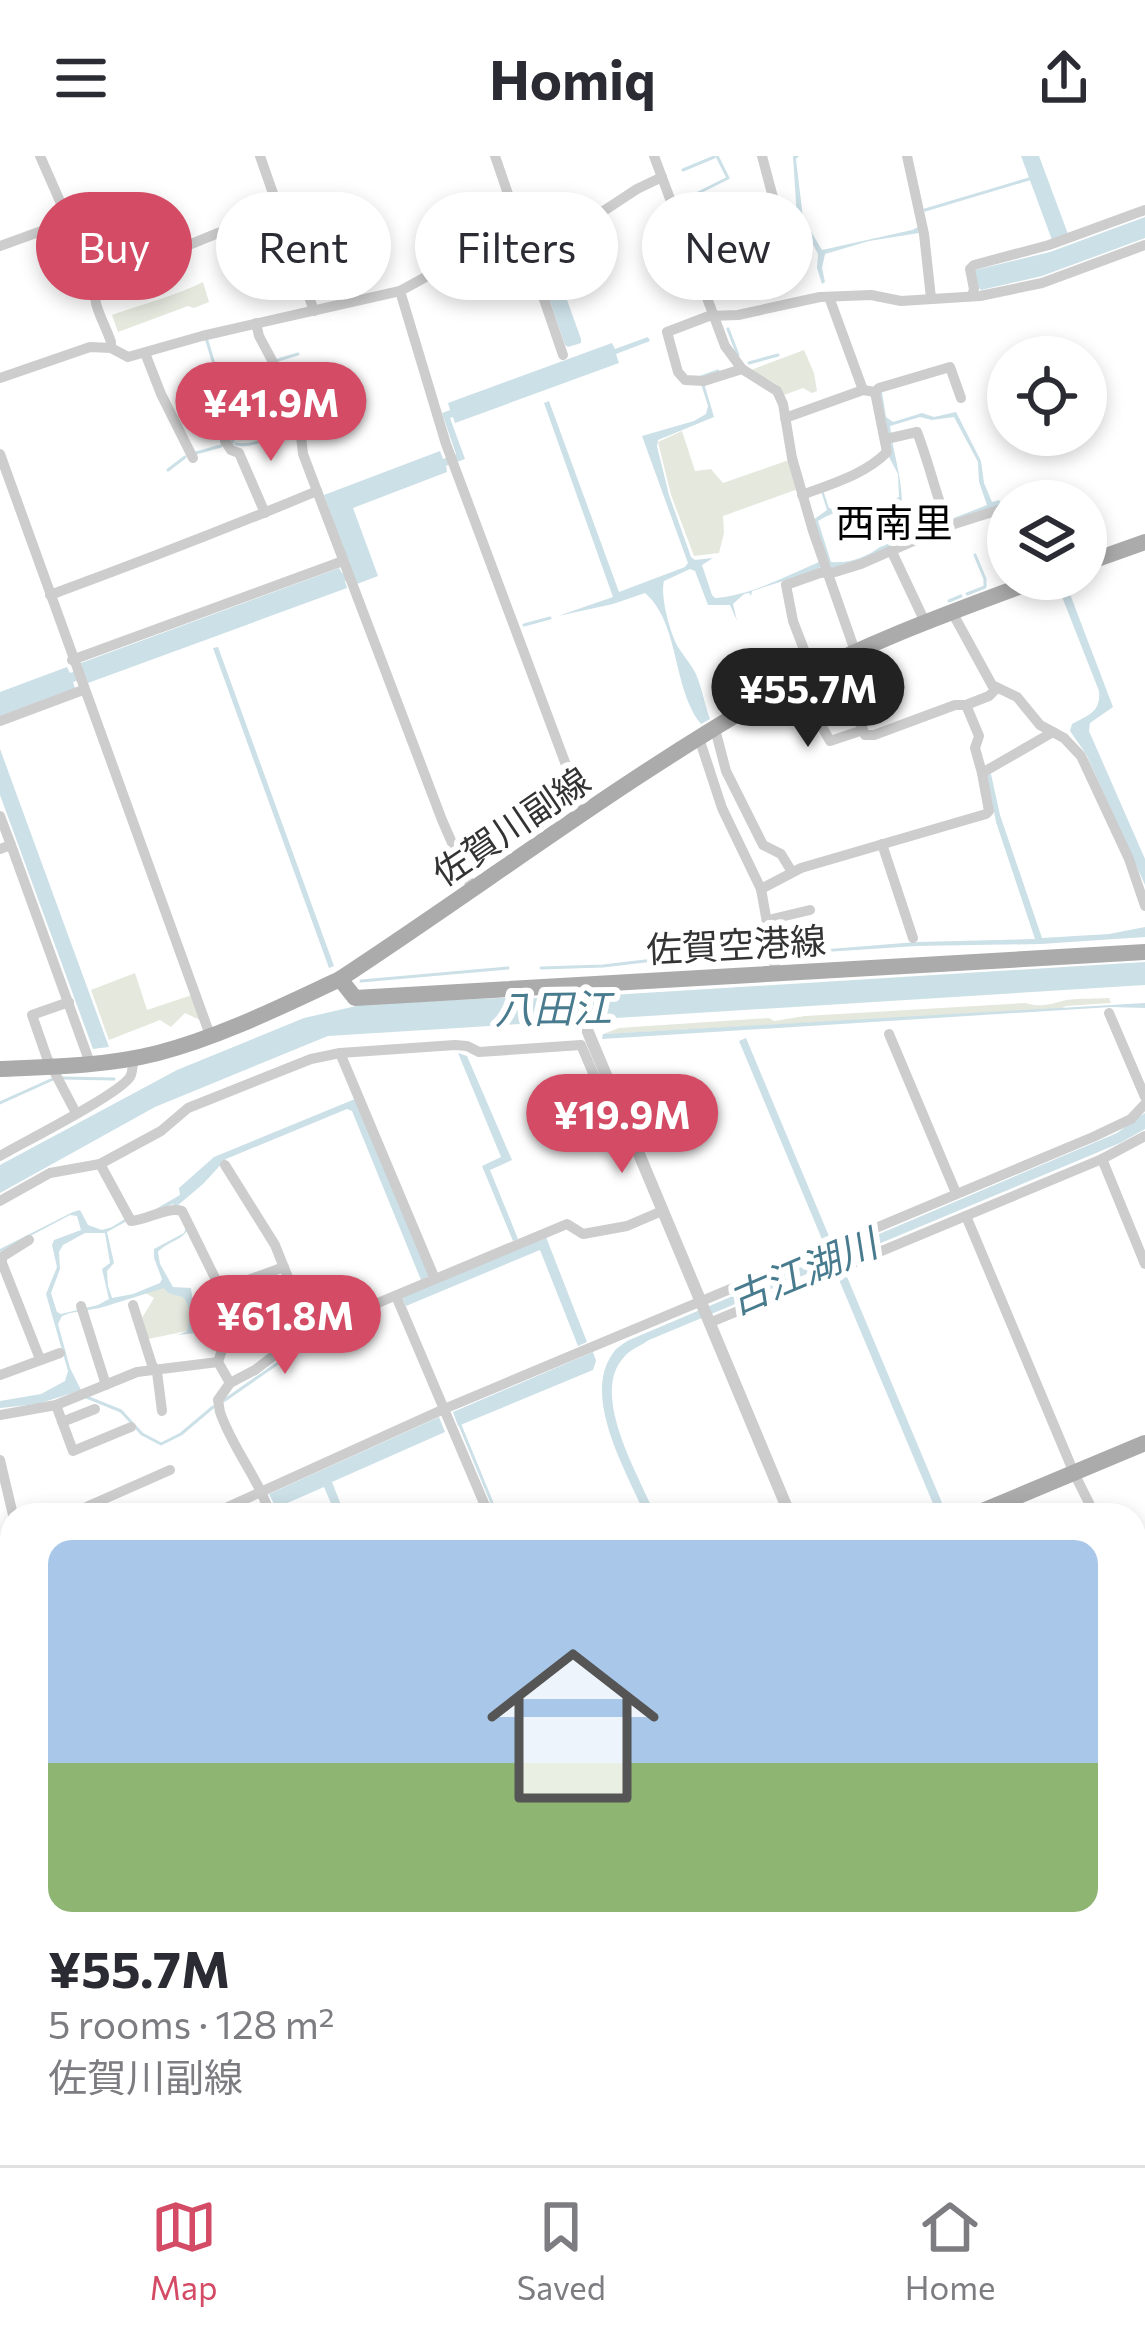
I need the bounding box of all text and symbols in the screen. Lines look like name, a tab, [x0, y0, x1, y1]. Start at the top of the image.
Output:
icon: menu	[48, 45, 114, 111]
text: Homiq	[489, 45, 656, 111]
icon: share	[1031, 45, 1097, 111]
chip: Buy	[36, 192, 192, 300]
chip: Rent	[216, 192, 391, 300]
chip: Filters	[415, 192, 618, 300]
chip: New	[642, 192, 813, 300]
map controls	[987, 336, 1107, 600]
button: locate	[987, 336, 1107, 456]
pin: ¥41.9M	[173, 362, 369, 464]
text: ¥41.9M	[202, 377, 340, 425]
button: layers	[987, 480, 1107, 600]
district label: 西南里	[835, 497, 953, 545]
pin: ¥55.7M	[710, 648, 906, 750]
text: ¥55.7M	[738, 663, 878, 711]
street label: 佐賀川副線	[423, 756, 597, 894]
street label: 佐賀空港線	[645, 916, 827, 970]
water label: 八田江	[494, 982, 616, 1032]
pin: ¥19.9M	[524, 1074, 720, 1176]
text: ¥19.9M	[553, 1089, 691, 1137]
water label: 古江湖川	[721, 1216, 887, 1323]
pin: ¥61.8M	[187, 1275, 383, 1377]
text: ¥61.8M	[216, 1290, 354, 1338]
icon: home	[465, 1618, 681, 1834]
text: ¥55.7M	[48, 1936, 230, 1999]
text: 5 rooms · 128 m²	[48, 1999, 334, 2047]
text: 佐賀川副線	[48, 2052, 243, 2100]
tab: Map	[150, 2194, 218, 2307]
tab: Saved	[517, 2194, 606, 2307]
tab: Home	[905, 2194, 995, 2307]

